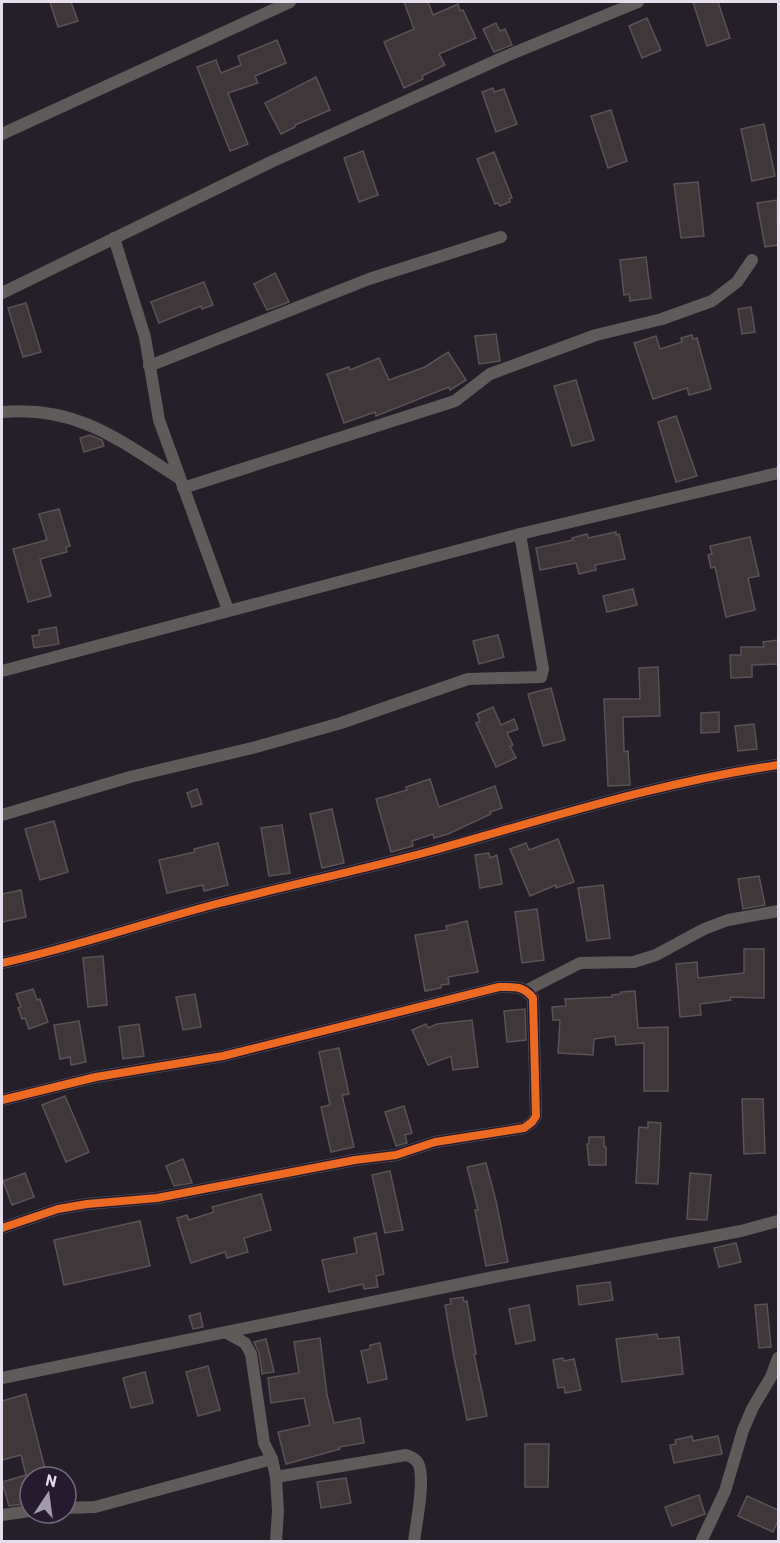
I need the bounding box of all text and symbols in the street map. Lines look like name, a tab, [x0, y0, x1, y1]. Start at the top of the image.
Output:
north arrow	[18, 1465, 78, 1525]
text: N	[44, 1469, 59, 1490]

